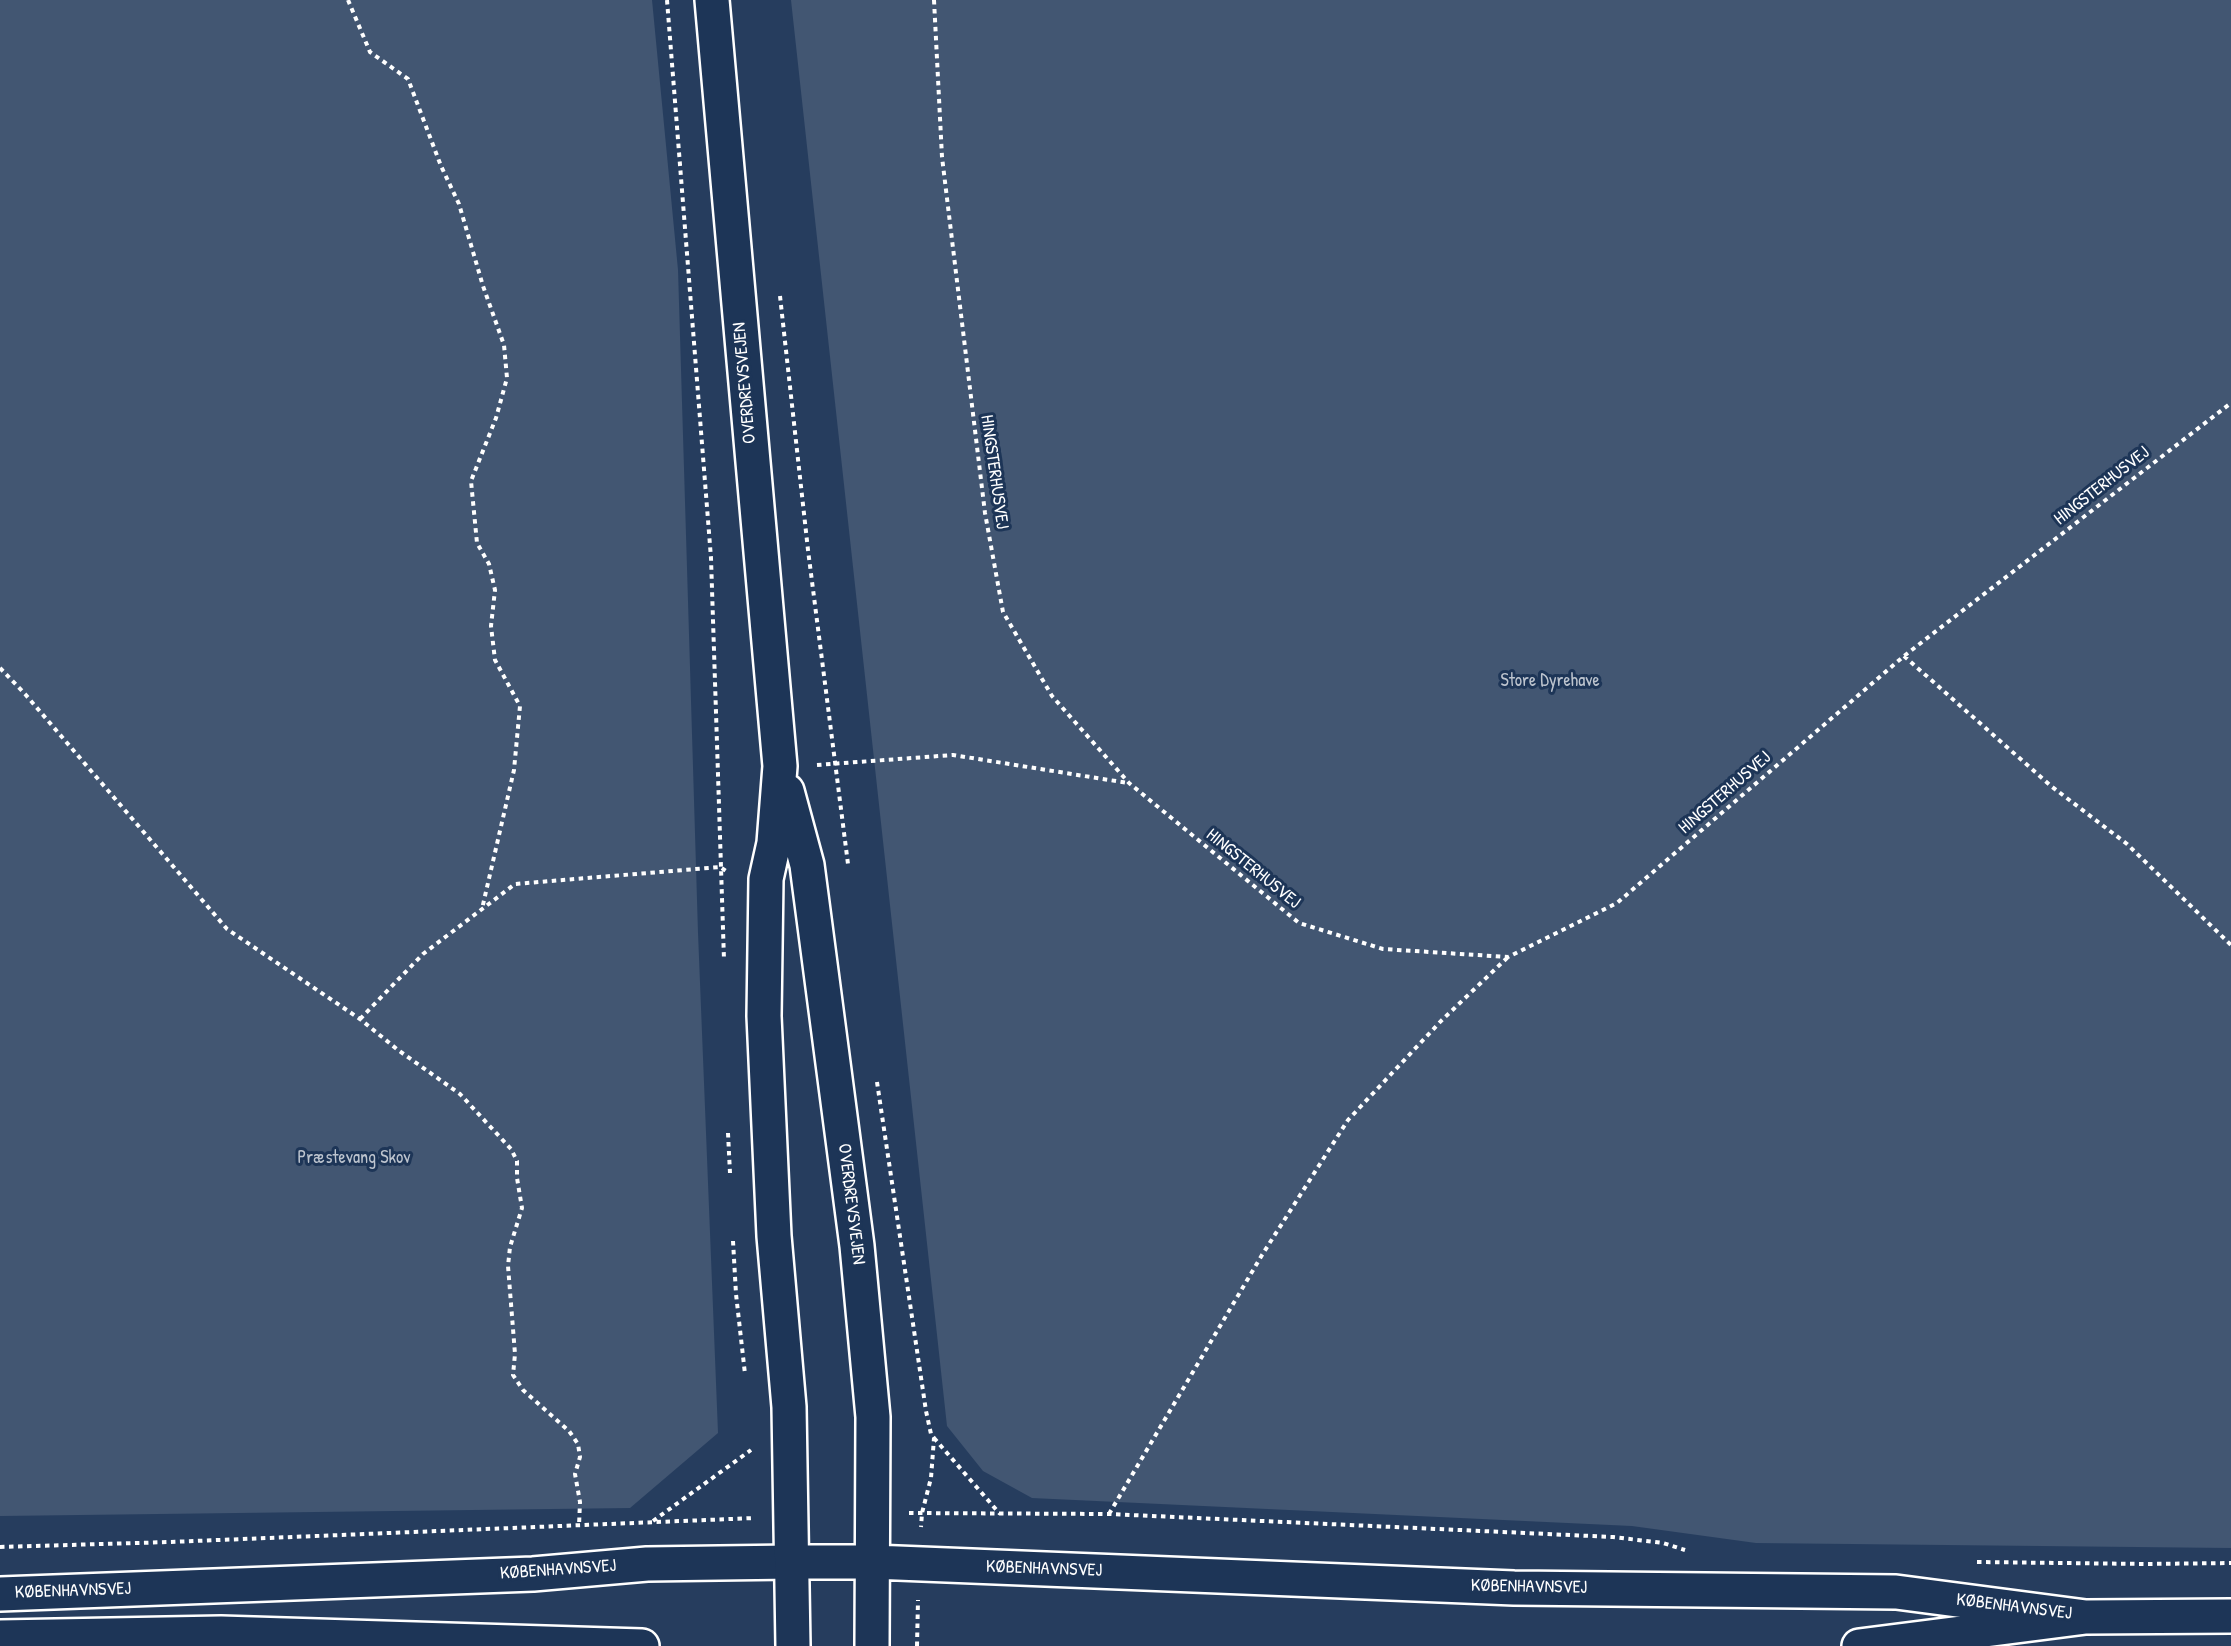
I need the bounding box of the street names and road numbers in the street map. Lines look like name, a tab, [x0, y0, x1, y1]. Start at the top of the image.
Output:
street label: OVERDREVSVEJEN	[729, 322, 761, 444]
street label: HINGSTERHUSVEJ	[975, 414, 1013, 530]
street label: HINGSTERHUSVEJ	[2050, 442, 2154, 530]
street label: HINGSTERHUSVEJ	[1675, 747, 1775, 839]
street label: HINGSTERHUSVEJ	[1202, 824, 1304, 914]
street label: OVERDREVSVEJEN	[833, 1142, 869, 1266]
street label: KØBENHAVNSVEJ	[499, 1555, 617, 1585]
street label: KØBENHAVNSVEJ	[986, 1556, 1102, 1582]
street label: KØBENHAVNSVEJ	[1471, 1575, 1587, 1599]
street label: KØBENHAVNSVEJ	[15, 1578, 131, 1604]
street label: KØBENHAVNSVEJ	[1955, 1589, 2073, 1625]

